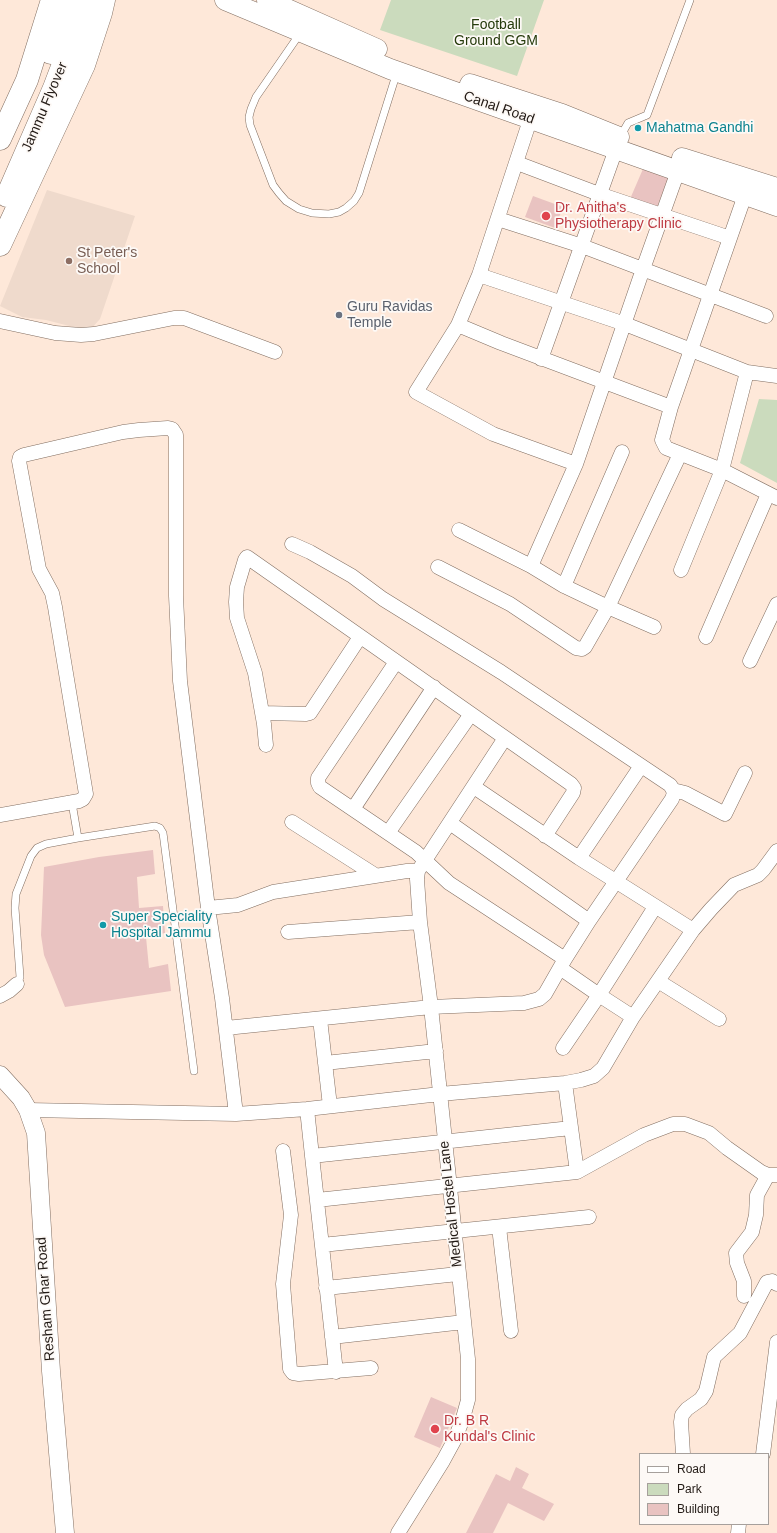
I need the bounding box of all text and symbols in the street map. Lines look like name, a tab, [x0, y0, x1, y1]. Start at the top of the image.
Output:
park label: Football Ground GGM	[454, 17, 538, 50]
street label: Jammu Flyover	[19, 60, 71, 154]
street label: Canal Road	[461, 88, 537, 128]
place label: Mahatma Gandhi	[646, 120, 753, 136]
marker: Mahatma Gandhi	[633, 123, 643, 133]
place label: Dr. Anitha's Physiotherapy Clinic	[555, 200, 682, 232]
marker: Dr. Anitha's Physiotherapy Clinic	[540, 210, 552, 222]
place label: St Peter's School	[77, 245, 137, 278]
marker: St Peter's School	[64, 256, 74, 266]
place label: Guru Ravidas Temple	[347, 299, 433, 332]
marker: Guru Ravidas Temple	[334, 310, 344, 320]
place label: Super Speciality Hospital Jammu	[111, 909, 212, 942]
marker: Super Speciality Hospital Jammu	[98, 920, 108, 930]
street label: Medical Hostel Lane	[436, 1140, 466, 1268]
street label: Resham Ghar Road	[33, 1236, 59, 1362]
place label: Dr. B R Kundal's Clinic	[444, 1413, 535, 1446]
marker: Dr. B R Kundal's Clinic	[429, 1423, 441, 1435]
legend	[639, 1453, 769, 1525]
text: Road	[677, 1462, 706, 1476]
text: Park	[677, 1482, 702, 1496]
text: Building	[677, 1502, 720, 1516]

